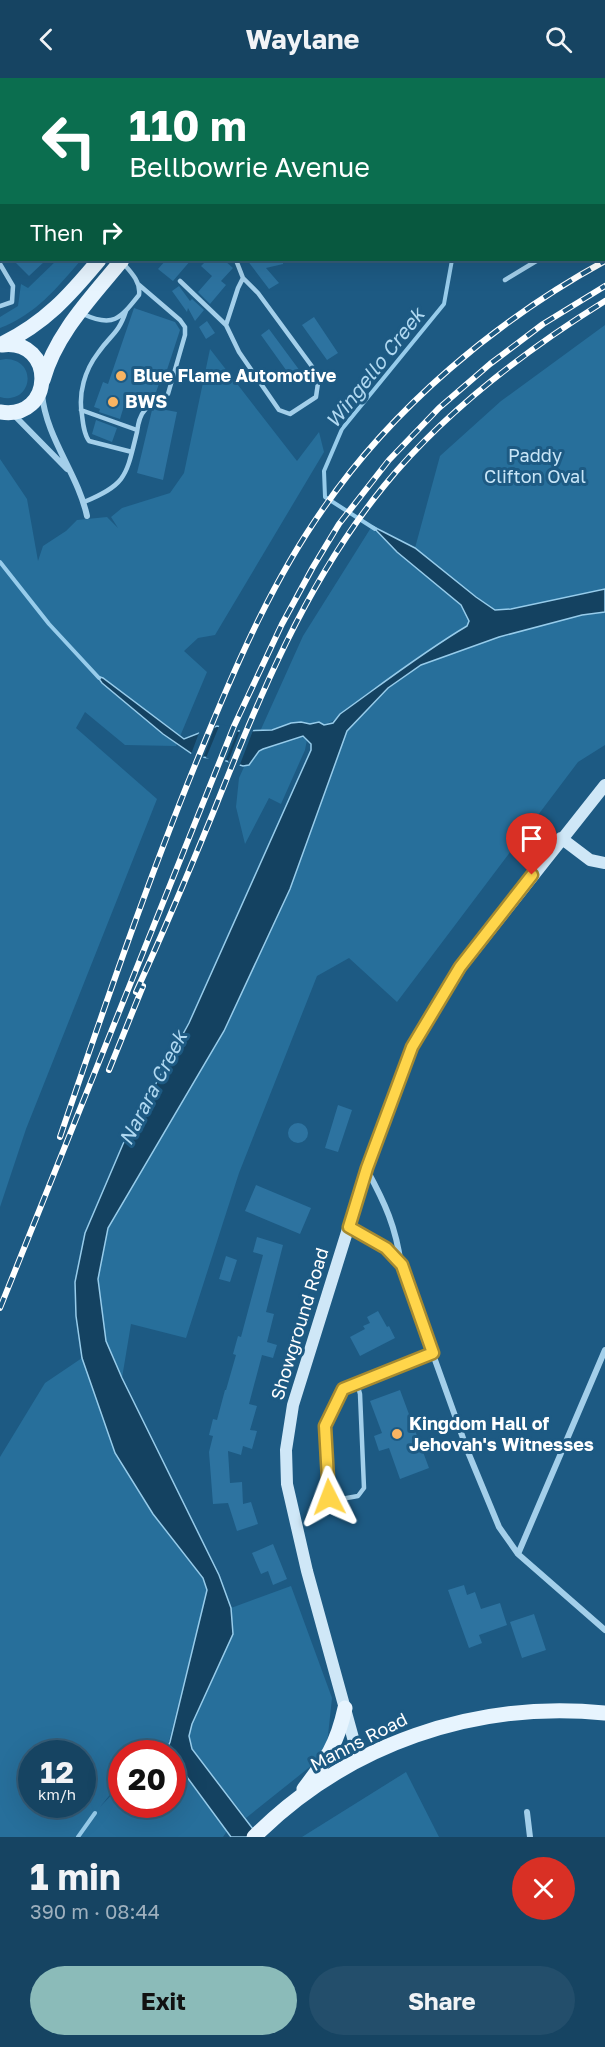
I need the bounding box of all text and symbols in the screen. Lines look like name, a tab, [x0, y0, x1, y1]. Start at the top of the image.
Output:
icon: back	[30, 23, 63, 56]
text: Waylane	[245, 23, 360, 55]
icon: search	[542, 23, 575, 56]
text: 110 m	[129, 100, 247, 150]
icon: left	[30, 102, 108, 180]
text: Bellbowrie Avenue	[129, 151, 370, 183]
icon: right	[95, 216, 128, 249]
text: Then	[30, 219, 83, 246]
water label: Wingello Creek	[320, 300, 431, 433]
place label: Blue Flame Automotive	[133, 364, 337, 386]
marker: Blue Flame Automotive	[114, 369, 128, 383]
place label: BWS	[125, 390, 167, 412]
marker: BWS	[106, 395, 120, 409]
park label: Paddy Clifton Oval	[484, 444, 586, 487]
pin	[506, 813, 557, 875]
icon: arrive	[515, 822, 548, 855]
water label: Narara Creek	[113, 1024, 192, 1149]
street label: Showground Road	[265, 1245, 333, 1402]
place label: Kingdom Hall of Jehovah's Witnesses	[409, 1412, 594, 1455]
marker: Kingdom Hall of Jehovah's Witnesses	[390, 1427, 404, 1441]
position arrow	[297, 1465, 361, 1529]
street label: Manns Road	[306, 1707, 411, 1775]
speed limit sign: 20	[108, 1740, 186, 1818]
text: 12	[40, 1754, 74, 1790]
text: km/h	[38, 1785, 76, 1803]
text: 1 min	[30, 1855, 121, 1898]
button: close	[512, 1857, 575, 1920]
text: 390 m · 08:44	[30, 1899, 160, 1923]
button: Exit	[30, 1966, 297, 2035]
button: Share	[309, 1966, 575, 2035]

